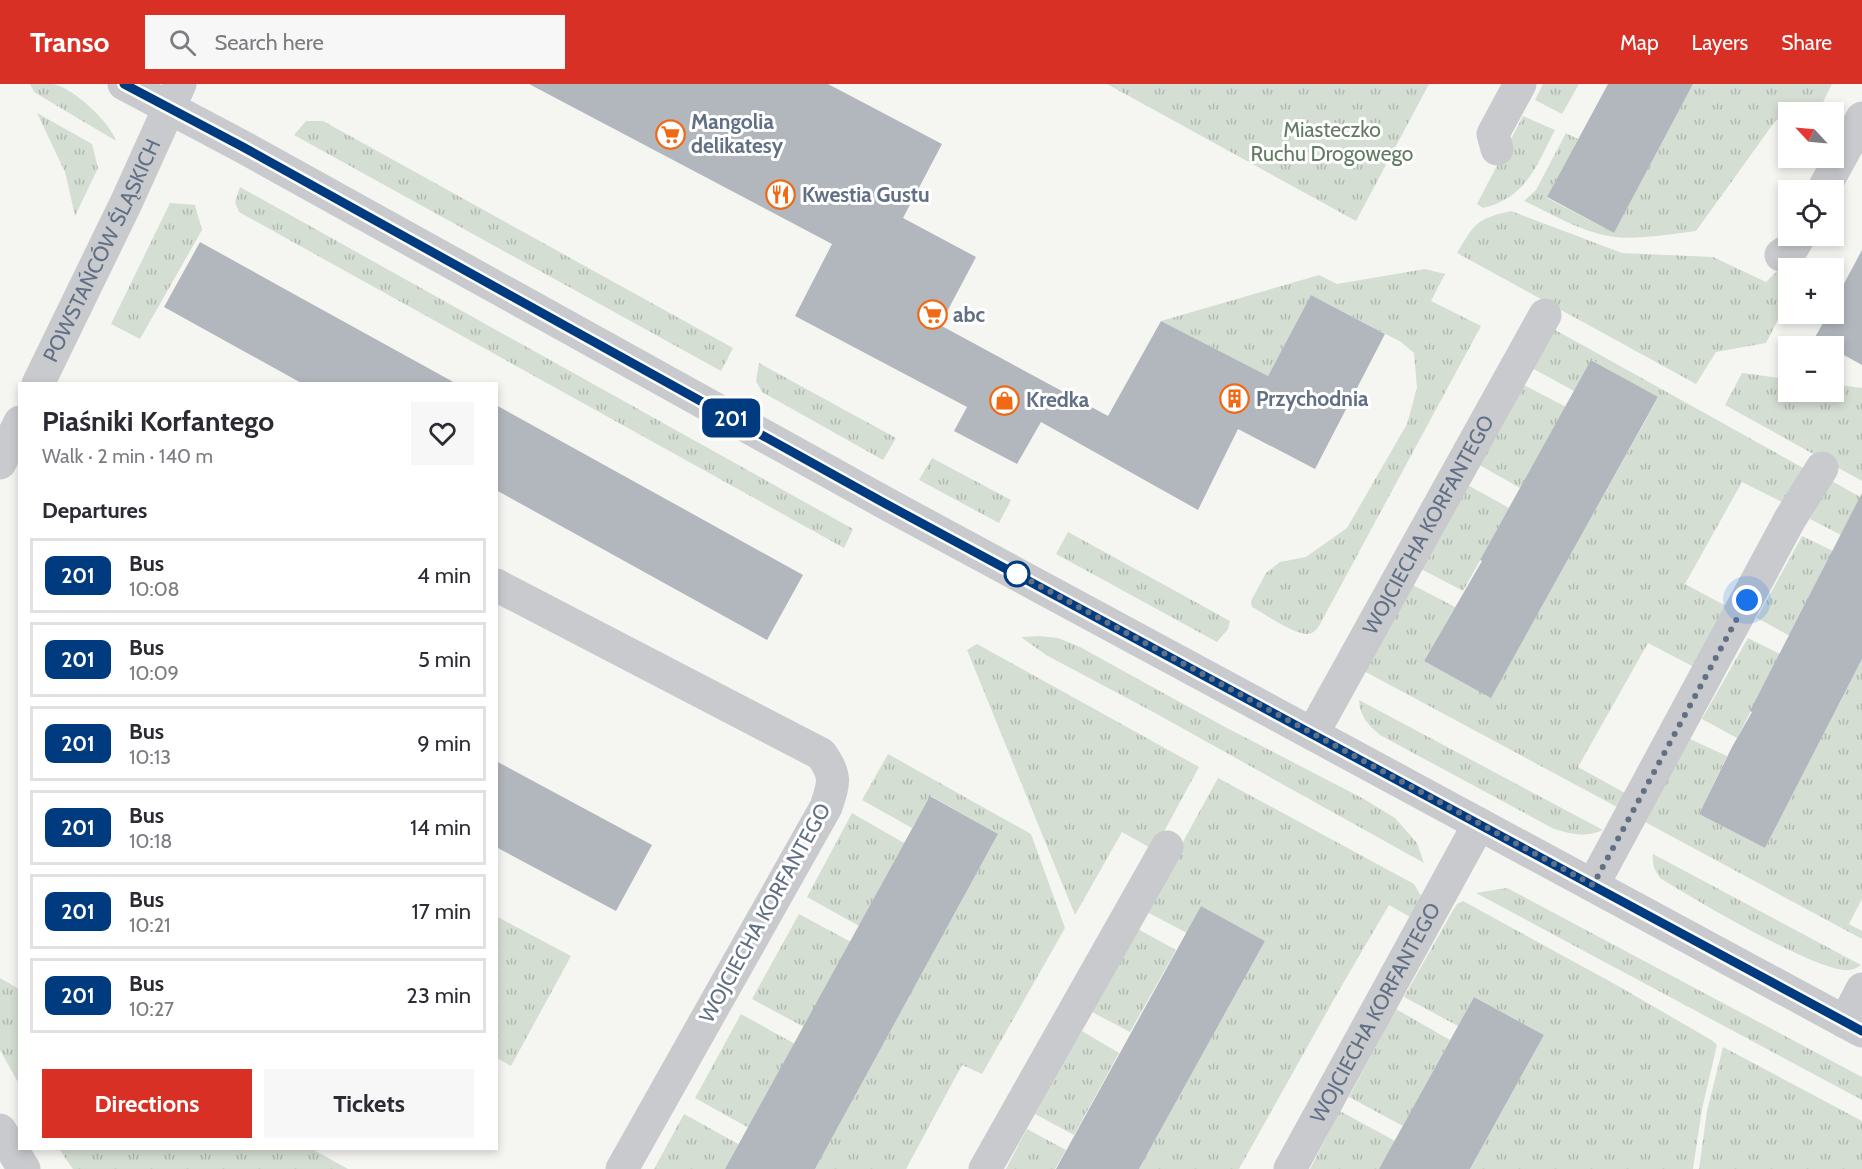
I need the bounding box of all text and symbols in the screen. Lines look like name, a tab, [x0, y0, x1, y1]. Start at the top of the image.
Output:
search box	[145, 15, 565, 69]
text: Transo	[30, 25, 109, 59]
icon: search	[166, 26, 199, 59]
text: Search here	[214, 29, 324, 56]
text: Map	[1620, 30, 1659, 55]
text: Layers	[1692, 30, 1748, 55]
text: Share	[1781, 30, 1832, 55]
north arrow	[1778, 102, 1844, 168]
map controls	[1778, 102, 1844, 402]
place label: Mangolia delikatesy	[691, 109, 784, 158]
park label: Miasteczko Ruchu Drogowego	[1251, 117, 1413, 166]
supermarket icon: Mangolia delikatesy	[654, 118, 686, 150]
street label: POWSTAŃCÓW ŚLĄSKICH	[38, 135, 165, 366]
restaurant icon: Kwestia Gustu	[765, 179, 797, 211]
button: locate	[1778, 180, 1844, 246]
place label: Kwestia Gustu	[802, 182, 930, 207]
button: +	[1778, 258, 1844, 324]
supermarket icon: abc	[916, 299, 948, 331]
place label: abc	[953, 302, 985, 327]
button: −	[1778, 336, 1844, 402]
building icon: Przychodnia	[1219, 383, 1251, 415]
shop icon: Kredka	[989, 384, 1021, 416]
place label: Przychodnia	[1256, 386, 1369, 411]
place label: Kredka	[1026, 387, 1090, 412]
line badge: 201	[696, 398, 765, 438]
button: heart	[411, 402, 474, 465]
text: Piaśniki Korfantego	[42, 404, 274, 438]
text: 201	[714, 406, 748, 431]
street label: WOJCIECHA KORFANTEGO	[1357, 411, 1499, 639]
text: Walk · 2 min · 140 m	[42, 444, 213, 468]
text: Departures	[42, 497, 147, 524]
text: Bus	[129, 550, 164, 577]
unlabelled marker	[1004, 561, 1030, 587]
text: 4 min	[417, 562, 471, 589]
text: 201	[61, 563, 95, 588]
text: 10:08	[129, 577, 180, 601]
your location	[1732, 585, 1762, 615]
text: Bus	[129, 634, 164, 661]
text: 5 min	[418, 646, 471, 673]
text: 201	[61, 647, 95, 672]
text: 10:09	[129, 661, 179, 685]
text: Bus	[129, 718, 164, 745]
text: 9 min	[417, 730, 471, 757]
text: 201	[61, 731, 95, 756]
text: 10:13	[129, 745, 171, 769]
street label: WOJCIECHA KORFANTEGO	[694, 799, 835, 1027]
text: Bus	[129, 802, 164, 829]
text: 14 min	[410, 814, 471, 841]
text: 201	[61, 815, 95, 840]
text: 10:18	[129, 829, 172, 853]
text: Bus	[129, 886, 164, 913]
text: 17 min	[412, 898, 471, 925]
street label: WOJCIECHA KORFANTEGO	[1305, 898, 1445, 1127]
text: 201	[61, 899, 95, 924]
text: 10:21	[129, 913, 171, 937]
text: Bus	[129, 970, 164, 997]
text: 23 min	[406, 982, 471, 1009]
text: 201	[61, 983, 95, 1008]
text: 10:27	[129, 997, 174, 1021]
button: Directions	[42, 1069, 252, 1138]
button: Tickets	[264, 1069, 474, 1138]

